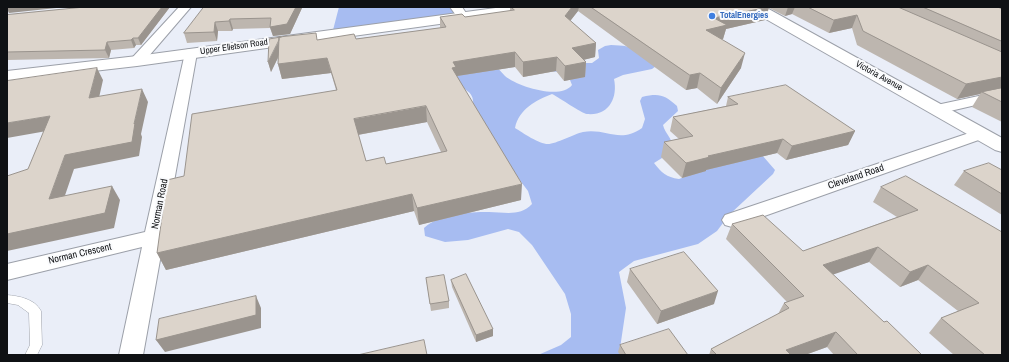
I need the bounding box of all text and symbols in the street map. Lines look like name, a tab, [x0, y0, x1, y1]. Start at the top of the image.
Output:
marker: TotalEnergies	[707, 11, 717, 21]
place label: TotalEnergies	[720, 11, 768, 21]
street label: Upper Elletson Road	[200, 37, 268, 57]
street label: Victoria Avenue	[854, 59, 904, 93]
street label: Cleveland Road	[826, 162, 886, 192]
street label: Norman Road	[149, 178, 171, 230]
street label: Norman Crescent	[47, 241, 113, 267]

